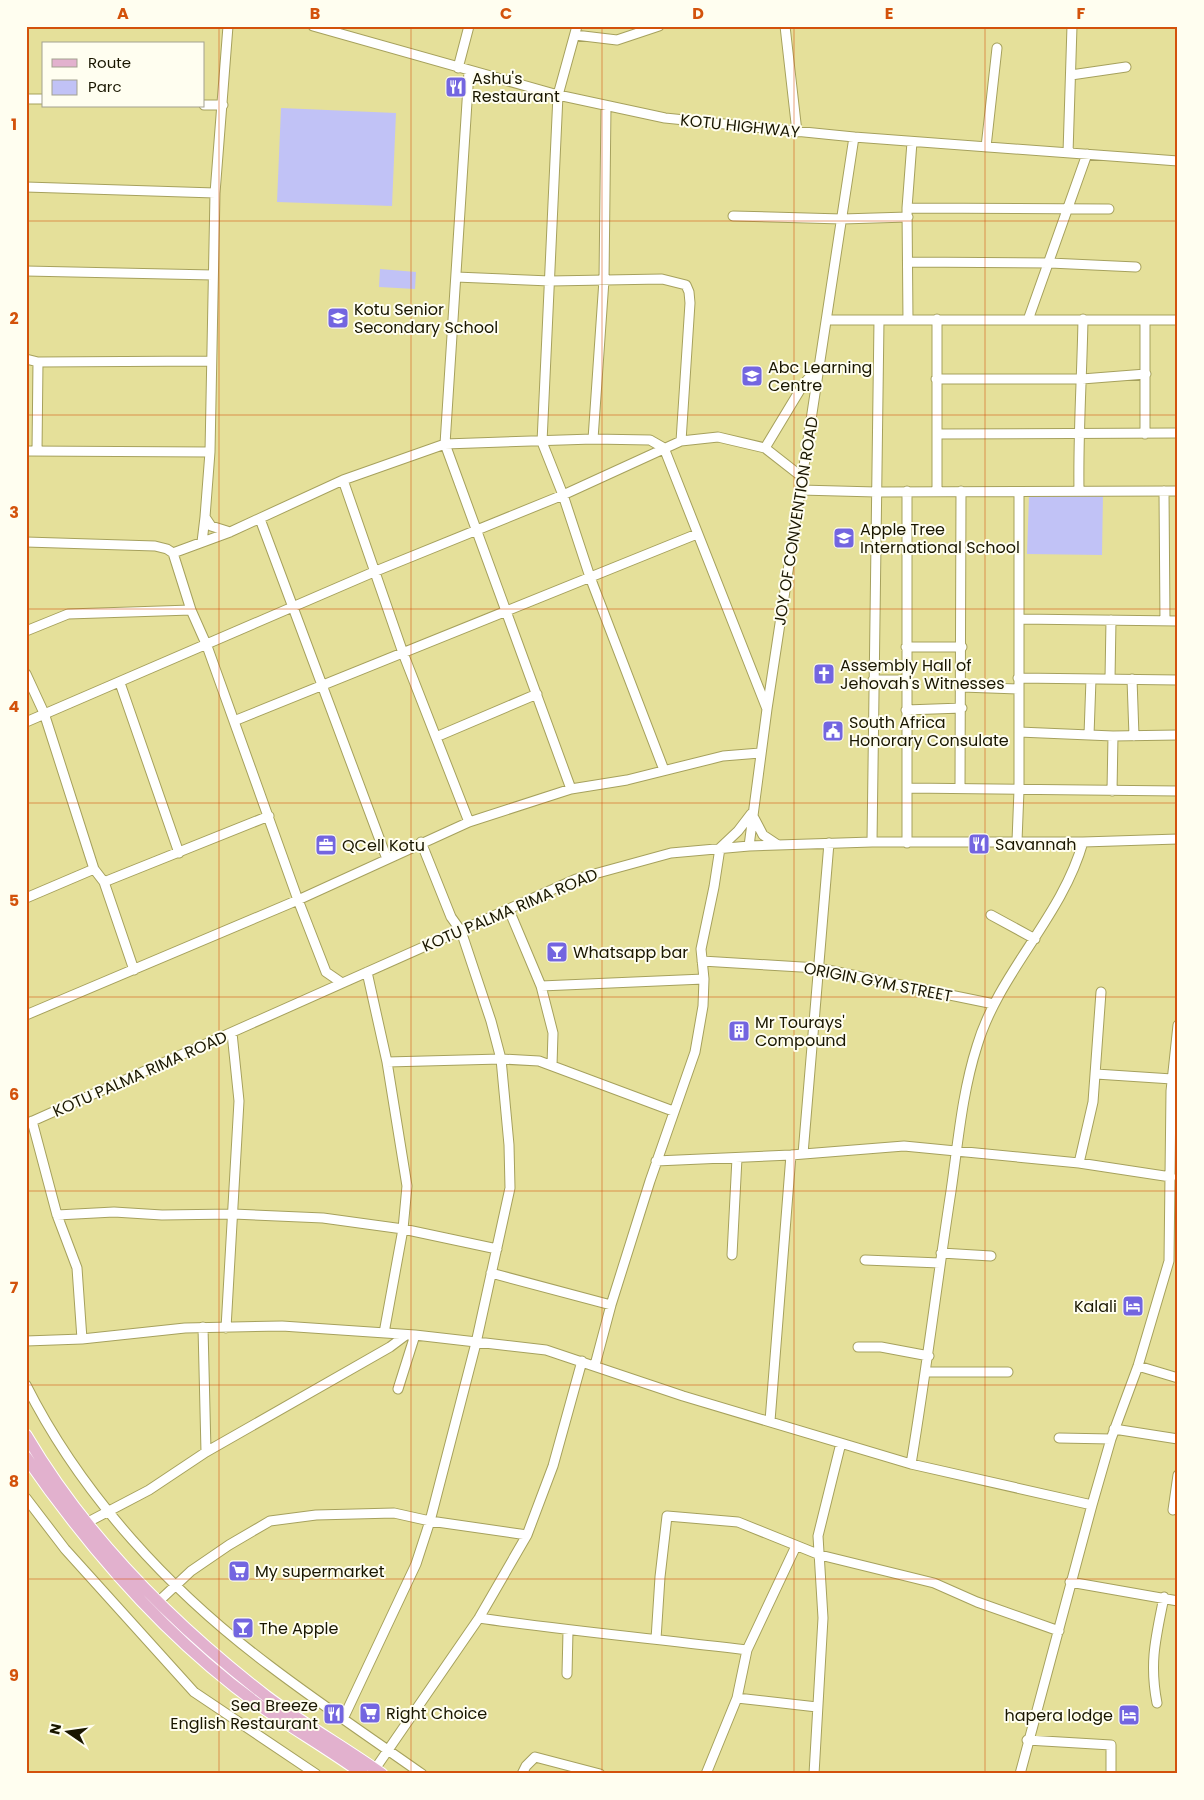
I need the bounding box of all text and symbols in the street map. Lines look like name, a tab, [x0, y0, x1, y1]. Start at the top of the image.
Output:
text: A	[117, 2, 129, 25]
text: B	[310, 2, 320, 25]
text: C	[500, 2, 512, 25]
text: D	[692, 2, 704, 25]
text: E	[885, 2, 893, 25]
text: F	[1077, 2, 1086, 25]
legend	[42, 42, 205, 108]
text: Route	[88, 52, 131, 73]
place label: Ashu's Restaurant	[472, 67, 560, 108]
restaurant icon: Ashu's Restaurant	[444, 75, 468, 99]
text: Parc	[88, 76, 122, 97]
street label: KOTU HIGHWAY	[679, 108, 802, 144]
text: 1	[11, 113, 17, 136]
place label: Kotu Senior Secondary School	[354, 298, 498, 339]
school or university icon: Kotu Senior Secondary School	[326, 306, 350, 330]
text: 2	[9, 307, 19, 330]
place label: Abc Learning Centre	[768, 356, 872, 397]
school or university icon: Abc Learning Centre	[740, 364, 764, 388]
street label: JOY OF CONVENTION ROAD	[768, 415, 824, 627]
text: 3	[9, 501, 19, 524]
place label: Apple Tree International School	[860, 518, 1020, 559]
school or university icon: Apple Tree International School	[832, 526, 856, 550]
place label: Assembly Hall of Jehovah's Witnesses	[840, 654, 1005, 695]
church icon: Assembly Hall of Jehovah's Witnesses	[812, 662, 836, 686]
text: 4	[9, 695, 20, 718]
place label: South Africa Honorary Consulate	[849, 711, 1009, 752]
public building icon: South Africa Honorary Consulate	[821, 719, 845, 743]
restaurant icon: Savannah	[967, 832, 991, 856]
office icon: QCell Kotu	[314, 833, 338, 857]
place label: Savannah	[995, 833, 1077, 856]
place label: QCell Kotu	[342, 834, 425, 857]
street label: KOTU PALMA RIMA ROAD	[419, 863, 601, 957]
text: 5	[9, 889, 19, 912]
bar icon: Whatsapp bar	[545, 940, 569, 964]
place label: Whatsapp bar	[573, 941, 688, 964]
street label: ORIGIN GYM STREET	[802, 956, 955, 1008]
place label: Mr Tourays' Compound	[755, 1011, 846, 1052]
building icon: Mr Tourays' Compound	[727, 1019, 751, 1043]
street label: KOTU PALMA RIMA ROAD	[49, 1025, 231, 1123]
text: 6	[9, 1083, 19, 1106]
text: 7	[10, 1276, 19, 1299]
hotel icon: Kalali	[1121, 1294, 1145, 1318]
place label: Kalali	[1074, 1295, 1117, 1318]
text: 8	[9, 1470, 19, 1493]
supermarket icon: My supermarket	[227, 1559, 251, 1583]
place label: My supermarket	[255, 1560, 385, 1583]
bar icon: The Apple	[231, 1616, 255, 1640]
place label: The Apple	[259, 1617, 338, 1640]
text: 9	[9, 1664, 19, 1687]
place label: Sea Breeze English Restaurant	[170, 1694, 318, 1735]
supermarket icon: Right Choice	[358, 1701, 382, 1725]
restaurant icon: Sea Breeze English Restaurant	[322, 1702, 346, 1726]
place label: Right Choice	[386, 1702, 487, 1725]
hotel icon: hapera lodge	[1117, 1703, 1141, 1727]
place label: hapera lodge	[1004, 1704, 1113, 1727]
north arrow	[42, 1708, 92, 1758]
text: N	[44, 1722, 66, 1736]

